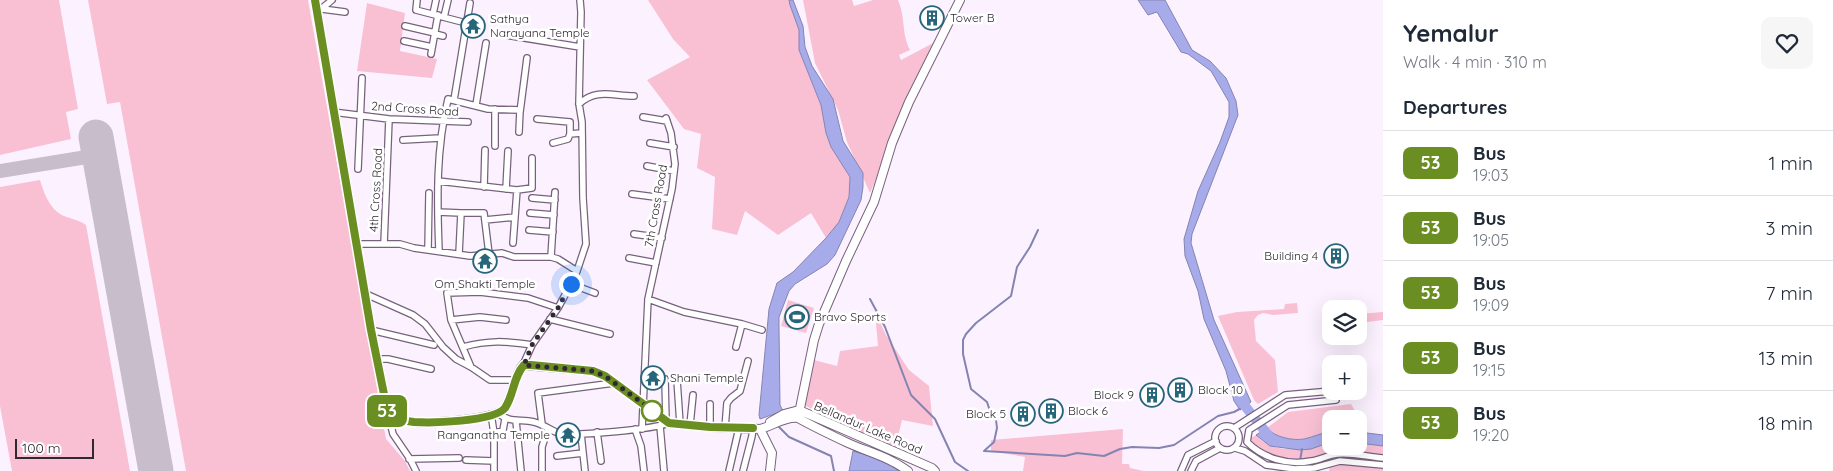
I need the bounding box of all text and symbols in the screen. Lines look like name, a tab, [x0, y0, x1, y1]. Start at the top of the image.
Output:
building icon: Tower B	[919, 5, 945, 31]
place label: Tower B	[950, 10, 995, 25]
place label: Sathya Narayana Temple	[490, 11, 590, 40]
temple icon: Sathya Narayana Temple	[460, 13, 486, 39]
button: heart	[1761, 17, 1813, 69]
text: Yemalur	[1403, 18, 1499, 48]
text: Walk · 4 min · 310 m	[1403, 52, 1547, 72]
text: Departures	[1403, 95, 1507, 119]
street label: 2nd Cross Road	[371, 98, 459, 119]
text: Bus	[1473, 141, 1506, 165]
street label: 4th Cross Road	[366, 148, 385, 232]
text: 53	[1420, 151, 1441, 174]
text: 1 min	[1768, 151, 1813, 175]
street label: 7th Cross Road	[641, 163, 670, 249]
text: 19:03	[1473, 165, 1509, 185]
text: Bus	[1473, 206, 1506, 230]
text: 53	[1420, 216, 1441, 239]
text: 3 min	[1765, 216, 1813, 240]
text: 19:05	[1473, 230, 1509, 250]
building icon: Building 4	[1323, 243, 1349, 269]
temple icon: Om Shakti Temple	[472, 248, 498, 274]
place label: Building 4	[1264, 248, 1318, 263]
text: Bus	[1473, 271, 1506, 295]
your location	[559, 272, 584, 297]
place label: Om Shakti Temple	[435, 276, 536, 291]
text: 53	[1420, 281, 1441, 304]
text: 7 min	[1766, 281, 1813, 305]
text: 19:09	[1473, 295, 1509, 315]
map controls	[1322, 300, 1367, 455]
button: layers	[1322, 300, 1367, 345]
sports icon: Bravo Sports	[784, 304, 810, 330]
place label: Bravo Sports	[814, 309, 886, 324]
text: Bus	[1473, 336, 1506, 360]
text: 53	[1420, 346, 1441, 369]
text: 13 min	[1758, 346, 1813, 370]
button: +	[1322, 355, 1367, 400]
text: 19:15	[1473, 360, 1505, 380]
temple icon: Shani Temple	[640, 365, 666, 391]
place label: Shani Temple	[670, 370, 744, 385]
building icon: Block 10	[1167, 377, 1193, 403]
building icon: Block 9	[1139, 382, 1165, 408]
place label: Block 10	[1198, 382, 1243, 397]
place label: Block 9	[1094, 387, 1134, 402]
line badge: 53	[364, 395, 410, 427]
street label: Bellandur Lake Road	[812, 398, 925, 457]
building icon: Block 6	[1038, 398, 1064, 424]
text: 53	[377, 399, 397, 422]
unlabelled marker	[641, 400, 663, 422]
building icon: Block 5	[1010, 401, 1036, 427]
text: Bus	[1473, 401, 1506, 425]
place label: Block 6	[1068, 403, 1109, 418]
place label: Block 5	[966, 406, 1006, 421]
button: −	[1322, 410, 1367, 455]
text: 53	[1420, 411, 1441, 434]
text: 18 min	[1758, 411, 1813, 435]
temple icon: Ranganatha Temple	[555, 422, 581, 448]
text: 19:20	[1473, 425, 1509, 445]
place label: Ranganatha Temple	[437, 427, 550, 442]
scale bar	[15, 436, 94, 459]
text: 100 m	[22, 439, 60, 457]

